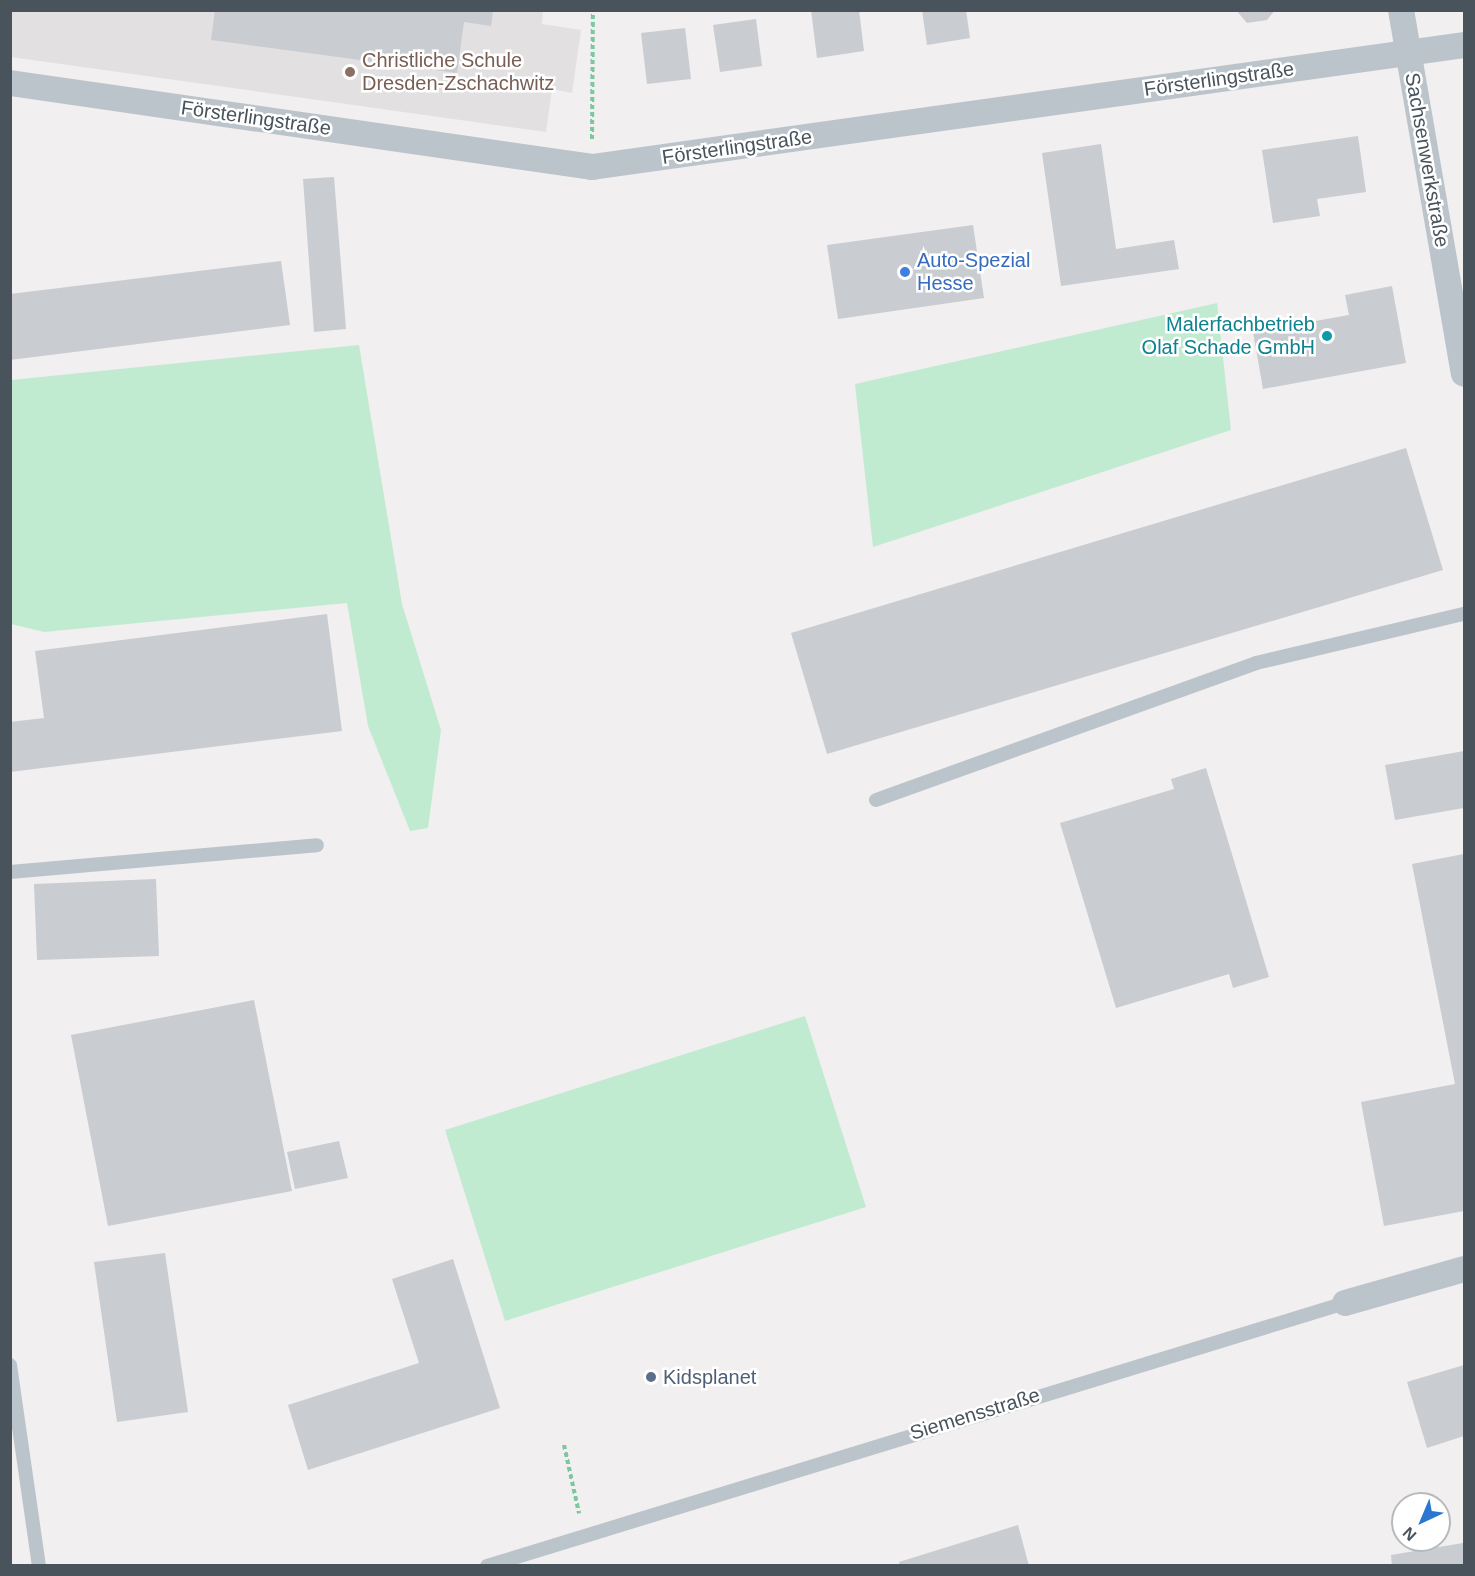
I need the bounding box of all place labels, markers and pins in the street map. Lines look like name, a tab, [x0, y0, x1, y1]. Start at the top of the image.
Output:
place label: Christliche Schule Dresden-Zschachwitz	[362, 48, 554, 95]
marker: Christliche Schule Dresden-Zschachwitz	[343, 65, 357, 79]
place label: Auto-Spezial Hesse	[917, 248, 1030, 295]
marker: Auto-Spezial Hesse	[898, 265, 912, 279]
place label: Malerfachbetrieb Olaf Schade GmbH	[1142, 312, 1315, 359]
marker: Malerfachbetrieb Olaf Schade GmbH	[1320, 329, 1334, 343]
place label: Kidsplanet	[663, 1365, 756, 1389]
marker: Kidsplanet	[644, 1370, 658, 1384]

